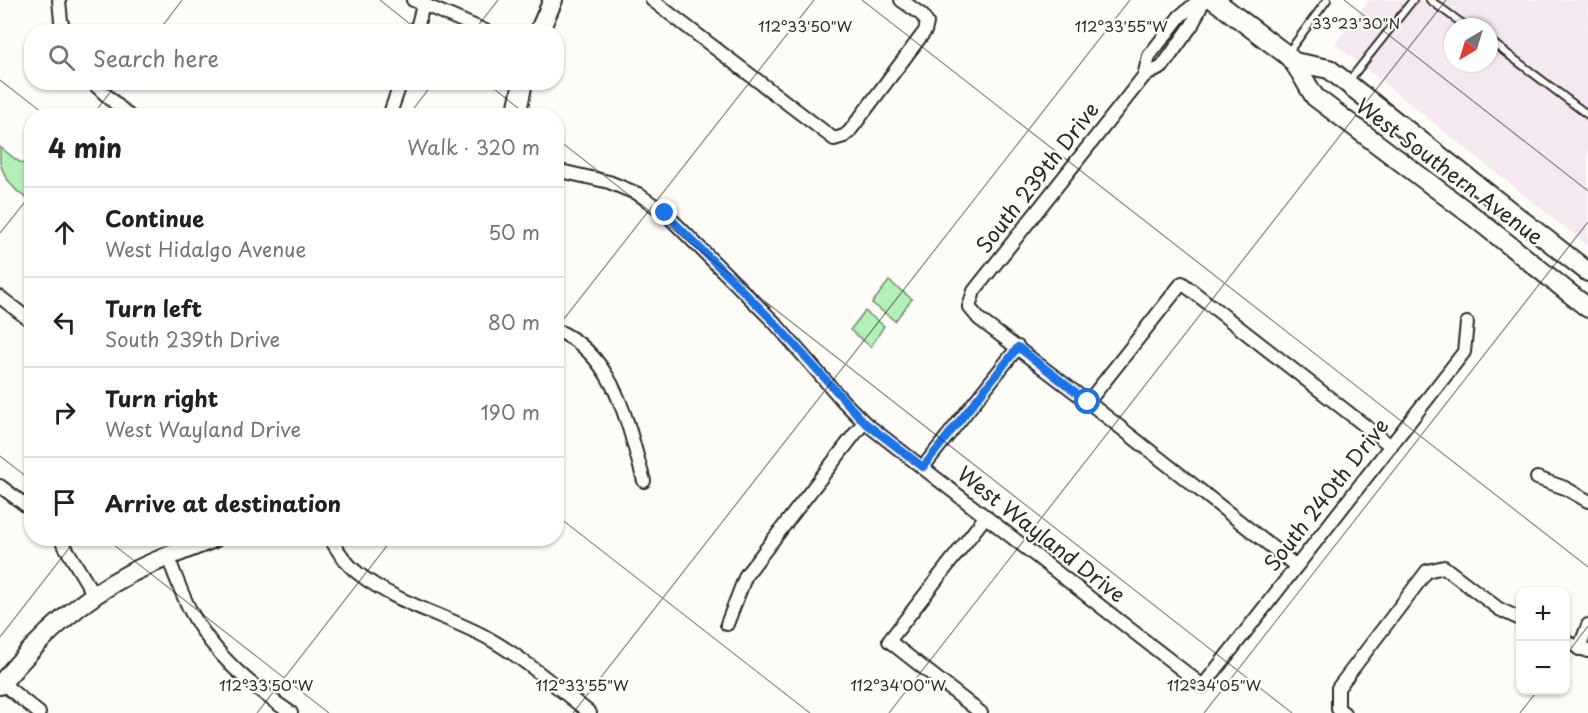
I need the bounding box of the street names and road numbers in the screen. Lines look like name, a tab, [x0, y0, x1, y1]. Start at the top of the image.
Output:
street label: West Southern Avenue	[1350, 89, 1551, 252]
street label: South 239th Drive	[967, 94, 1106, 259]
street label: South 240th Drive	[1255, 410, 1395, 577]
street label: West Wayland Drive	[951, 457, 1133, 609]

